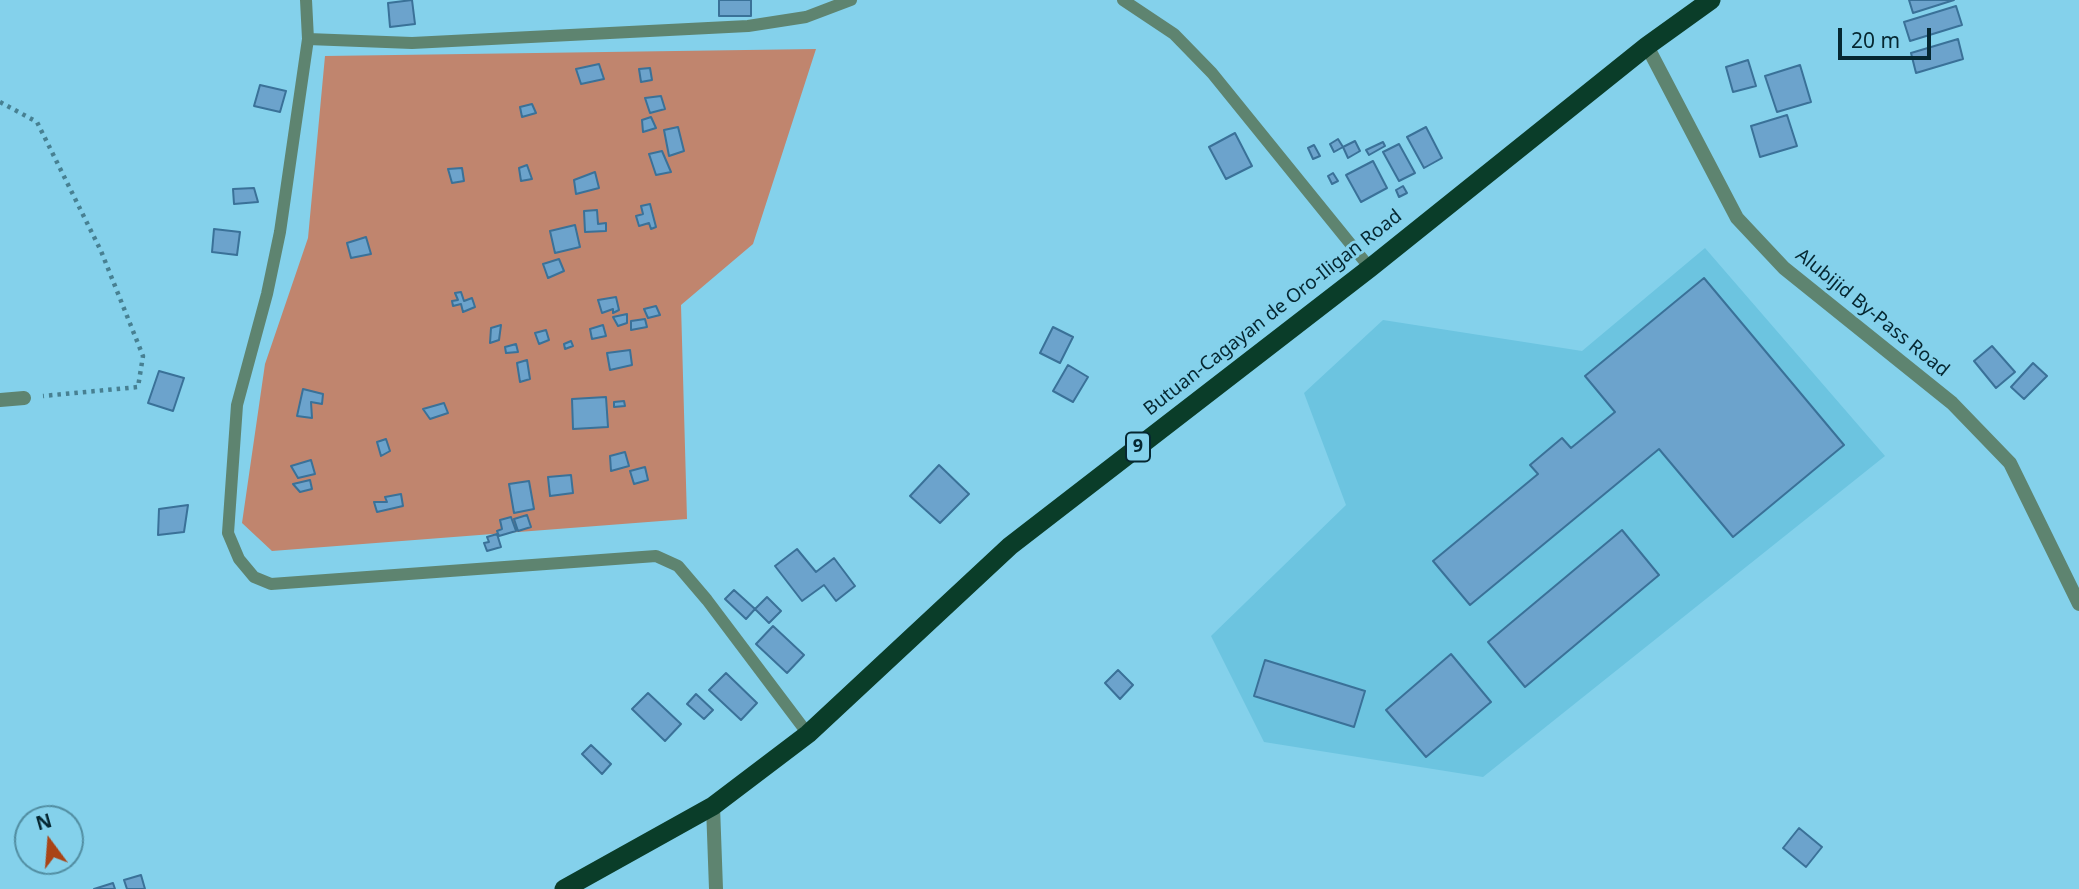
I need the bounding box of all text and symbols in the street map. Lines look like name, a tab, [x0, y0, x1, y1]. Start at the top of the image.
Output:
scale bar	[1841, 14, 1934, 58]
text: 20 m	[1851, 26, 1900, 54]
street label: Butuan-Cagayan de Oro-Iligan Road	[1139, 205, 1407, 421]
street label: Alubijid By-Pass Road	[1791, 244, 1953, 382]
road number: 9	[1126, 432, 1150, 462]
north arrow	[14, 805, 84, 875]
text: N	[33, 807, 55, 836]

